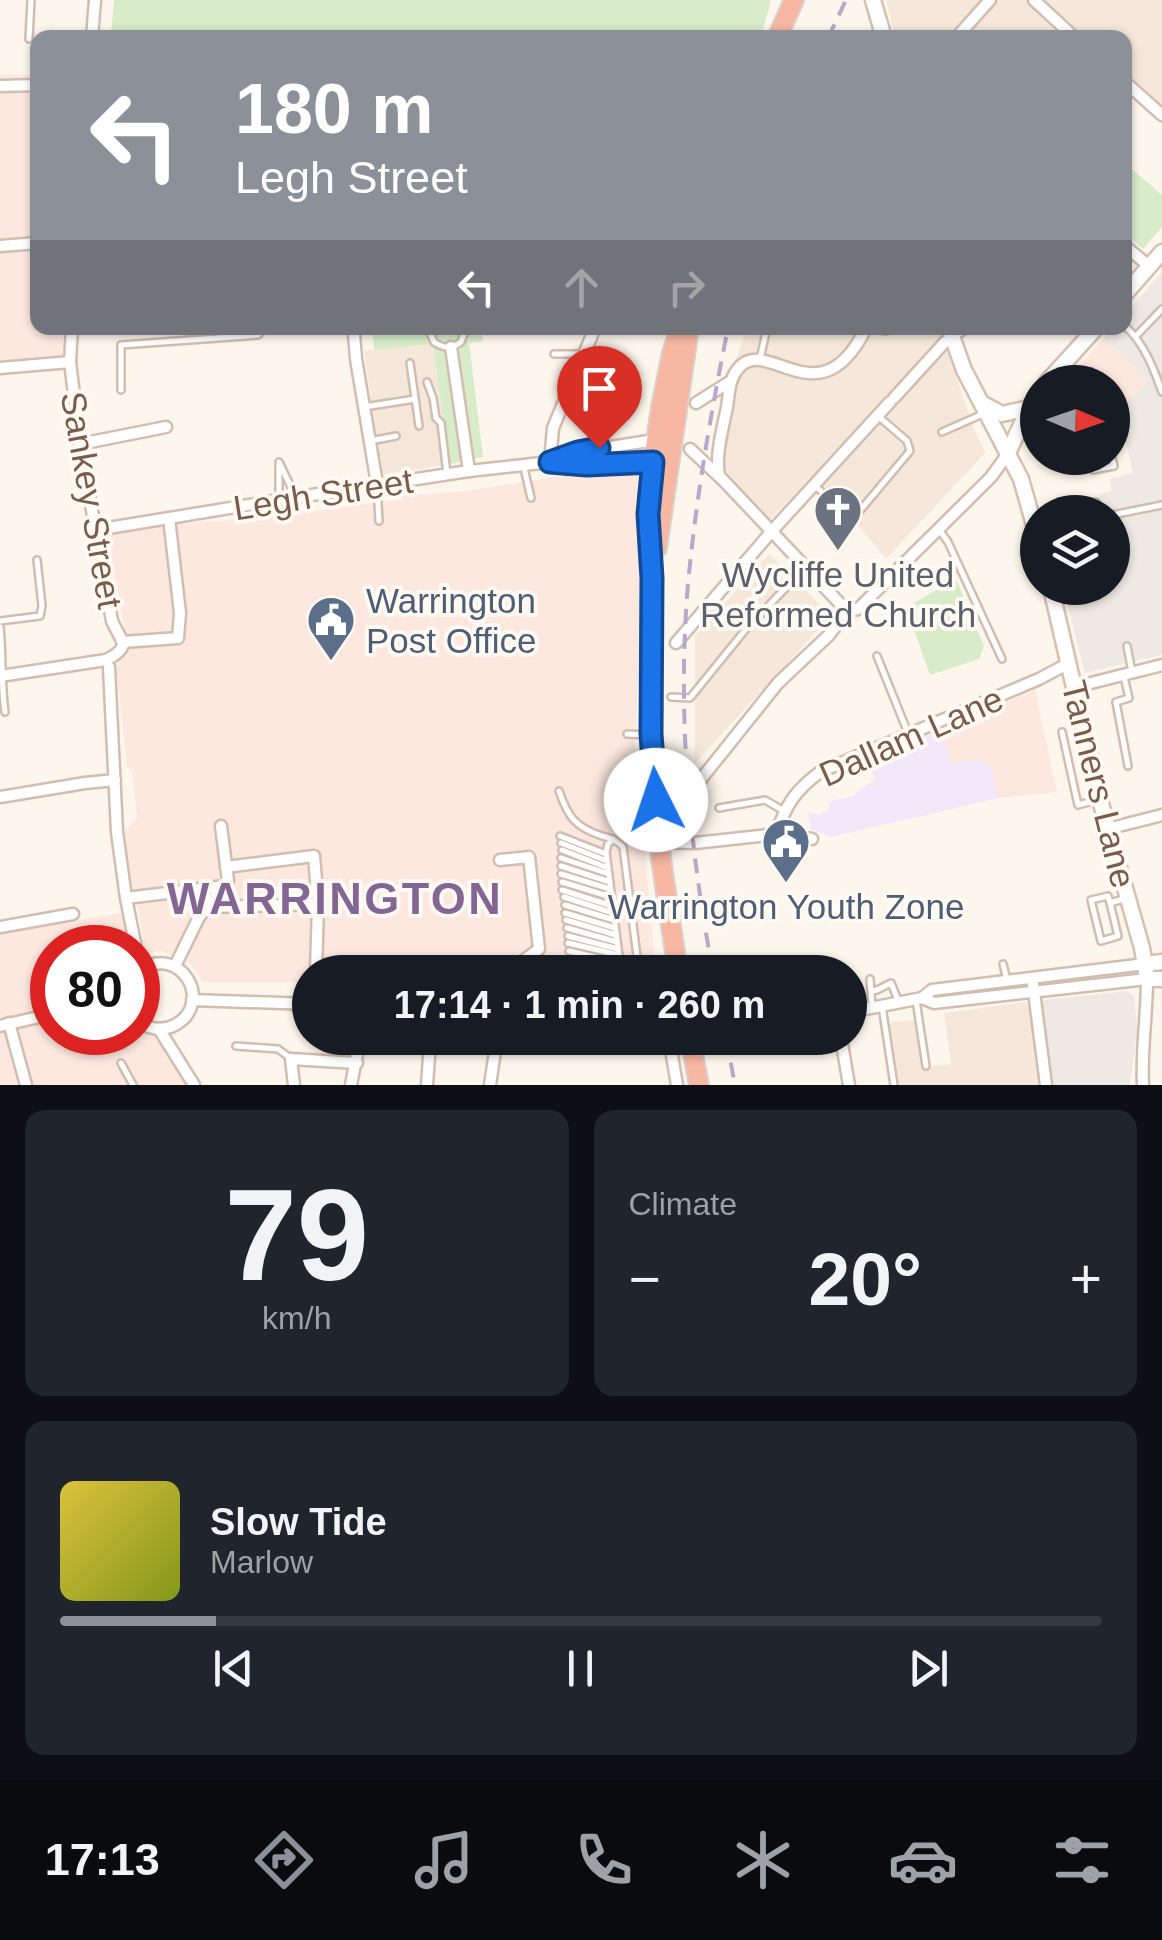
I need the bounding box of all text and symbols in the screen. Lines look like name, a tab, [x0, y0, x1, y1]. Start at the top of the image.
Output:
icon: left	[70, 70, 200, 200]
text: 180 m	[235, 70, 433, 148]
text: Legh Street	[235, 152, 468, 203]
icon: left	[449, 260, 504, 315]
icon: ahead	[554, 260, 609, 315]
icon: right	[659, 260, 714, 315]
pin	[557, 346, 642, 449]
icon: arrive	[572, 361, 627, 416]
north arrow	[1020, 365, 1130, 475]
map controls	[1020, 365, 1130, 605]
street label: Sankey Street	[54, 388, 130, 612]
street label: Legh Street	[231, 461, 416, 527]
church icon: Wycliffe United Reformed Church	[812, 484, 864, 552]
button: layers	[1020, 495, 1130, 605]
place label: Wycliffe United Reformed Church	[700, 555, 976, 634]
place label: Warrington Post Office	[366, 581, 537, 660]
public building icon: Warrington Post Office	[305, 594, 357, 662]
street label: Tanners Lane	[1054, 676, 1144, 892]
street label: Dallam Lane	[813, 678, 1009, 794]
position arrow	[604, 748, 708, 852]
public building icon: Warrington Youth Zone	[760, 816, 812, 884]
district label: WARRINGTON	[167, 873, 503, 924]
place label: Warrington Youth Zone	[608, 887, 964, 926]
speed limit sign: 80	[30, 925, 160, 1055]
text: 17:14 · 1 min · 260 m	[394, 984, 765, 1026]
text: 79	[224, 1162, 369, 1308]
text: Climate	[629, 1186, 737, 1222]
text: 20°	[809, 1237, 922, 1321]
text: −	[629, 1248, 661, 1310]
text: +	[1070, 1248, 1102, 1310]
text: km/h	[262, 1300, 331, 1336]
text: Slow Tide	[210, 1501, 387, 1543]
text: Marlow	[210, 1544, 313, 1580]
icon: previous	[206, 1641, 261, 1696]
icon: pause	[553, 1641, 608, 1696]
icon: next	[901, 1641, 956, 1696]
icon: directions	[249, 1825, 319, 1895]
icon: music	[409, 1825, 479, 1895]
icon: phone	[569, 1825, 639, 1895]
icon: climate	[728, 1825, 798, 1895]
icon: car	[888, 1825, 958, 1895]
icon: filters	[1047, 1825, 1117, 1895]
text: 17:13	[45, 1834, 160, 1885]

